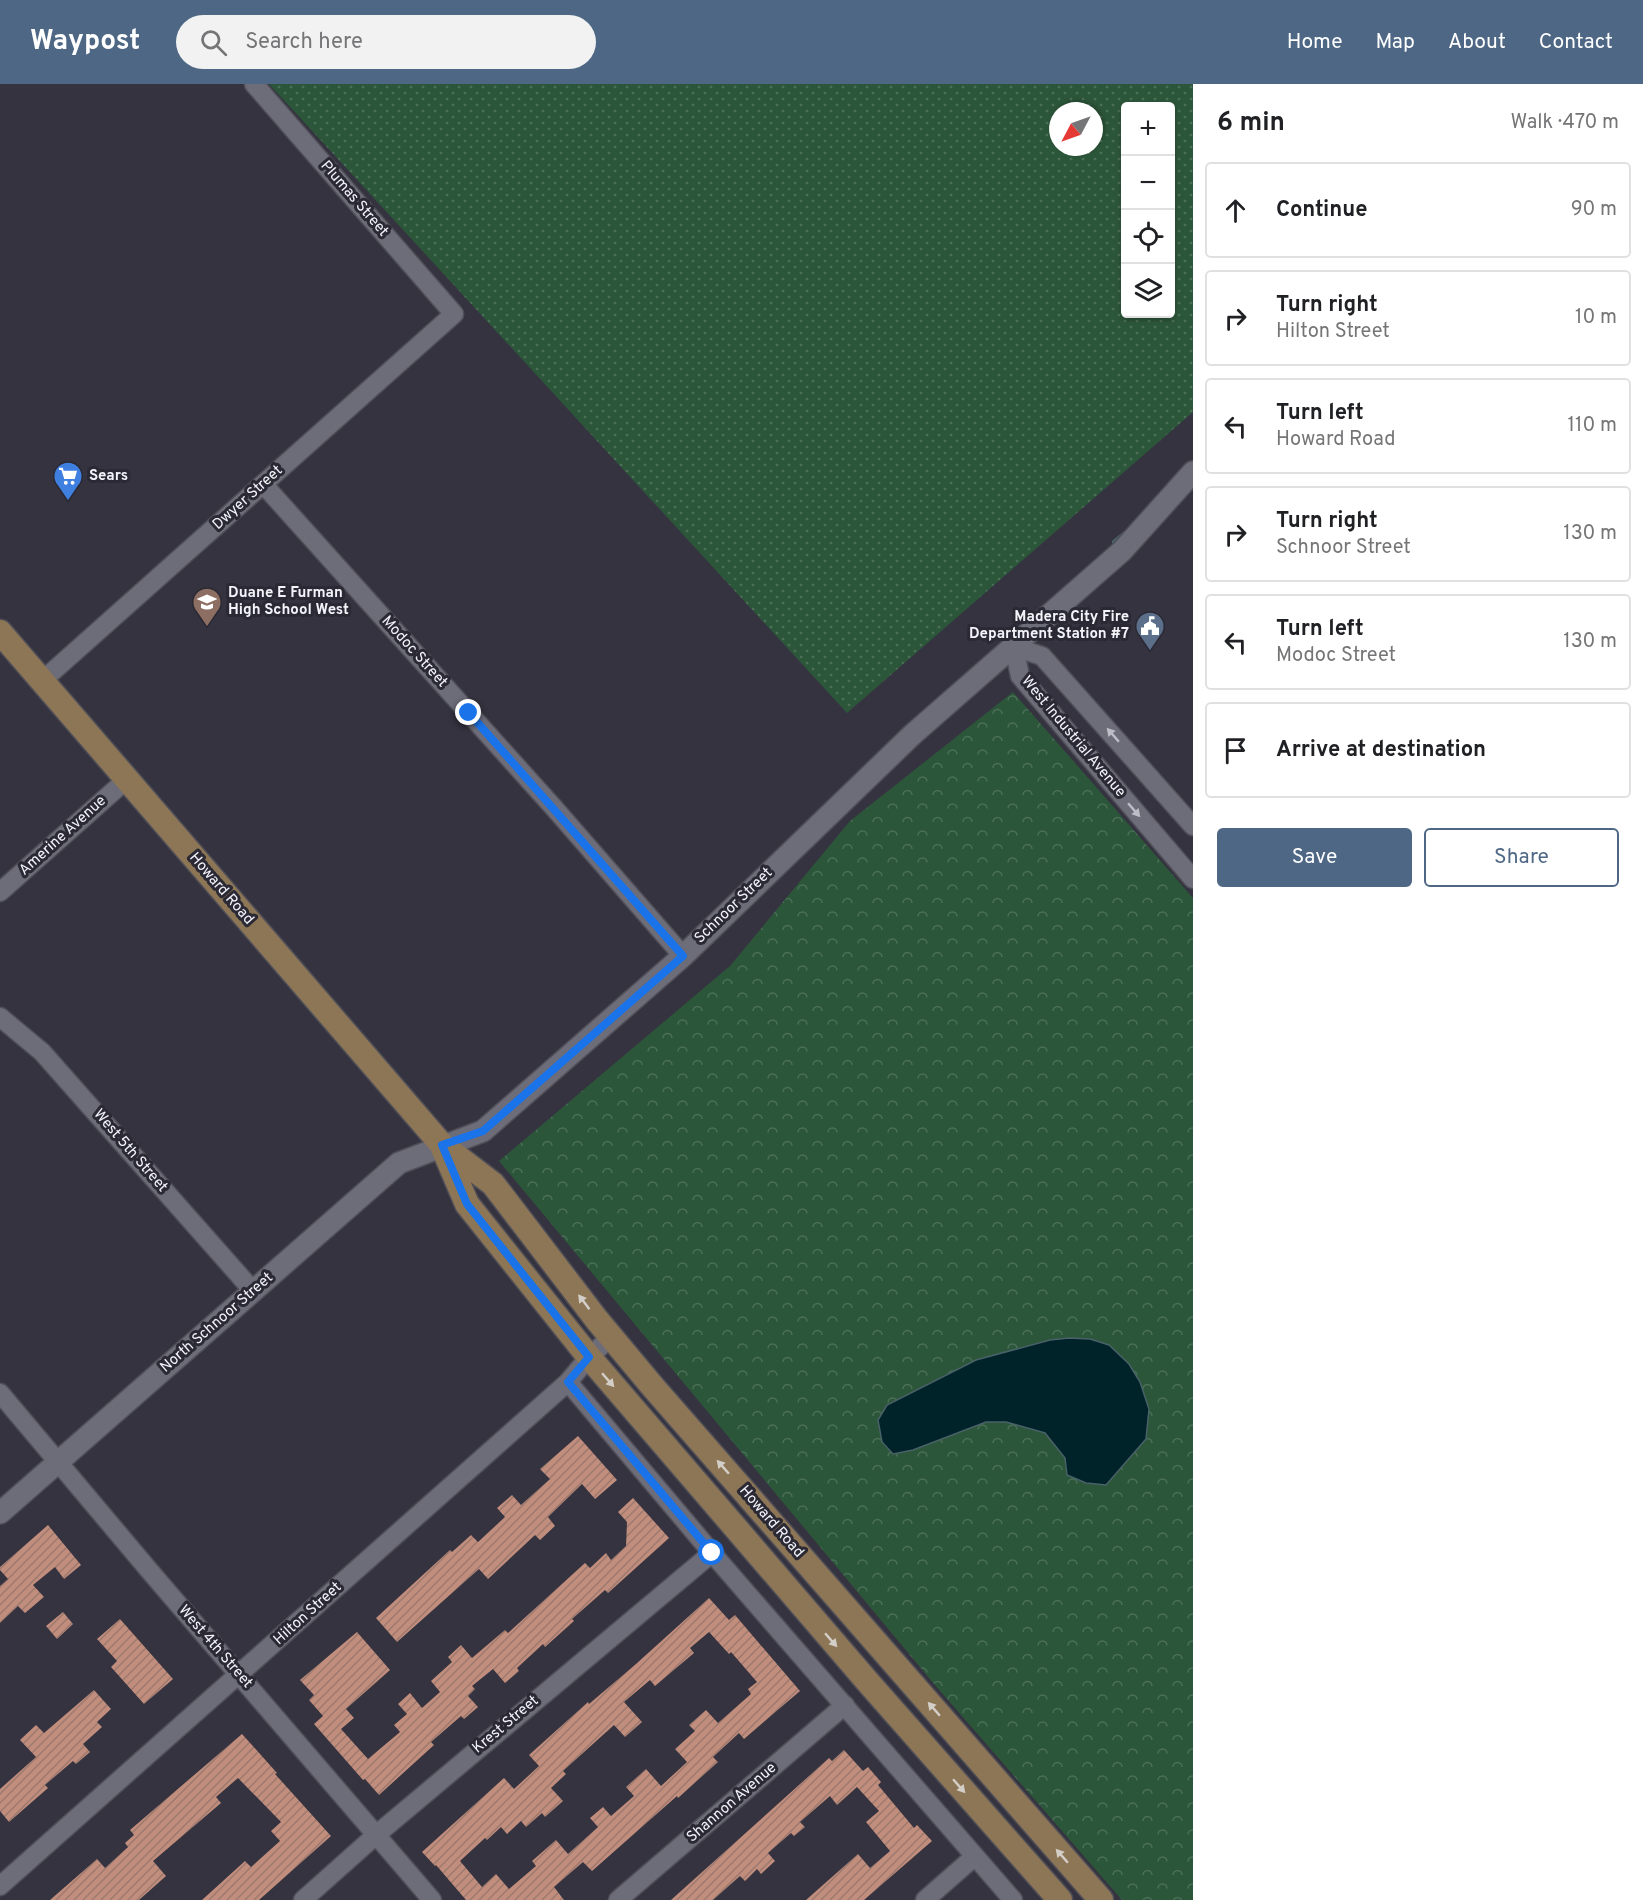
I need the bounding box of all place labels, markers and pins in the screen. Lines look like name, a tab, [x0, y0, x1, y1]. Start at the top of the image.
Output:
supermarket icon: Sears	[52, 460, 84, 502]
place label: Sears	[89, 467, 128, 486]
place label: Duane E Furman High School West	[228, 584, 349, 620]
school or university icon: Duane E Furman High School West	[191, 586, 223, 628]
place label: Madera City Fire Department Station #7	[969, 608, 1129, 644]
public building icon: Madera City Fire Department Station #7	[1134, 610, 1166, 652]

